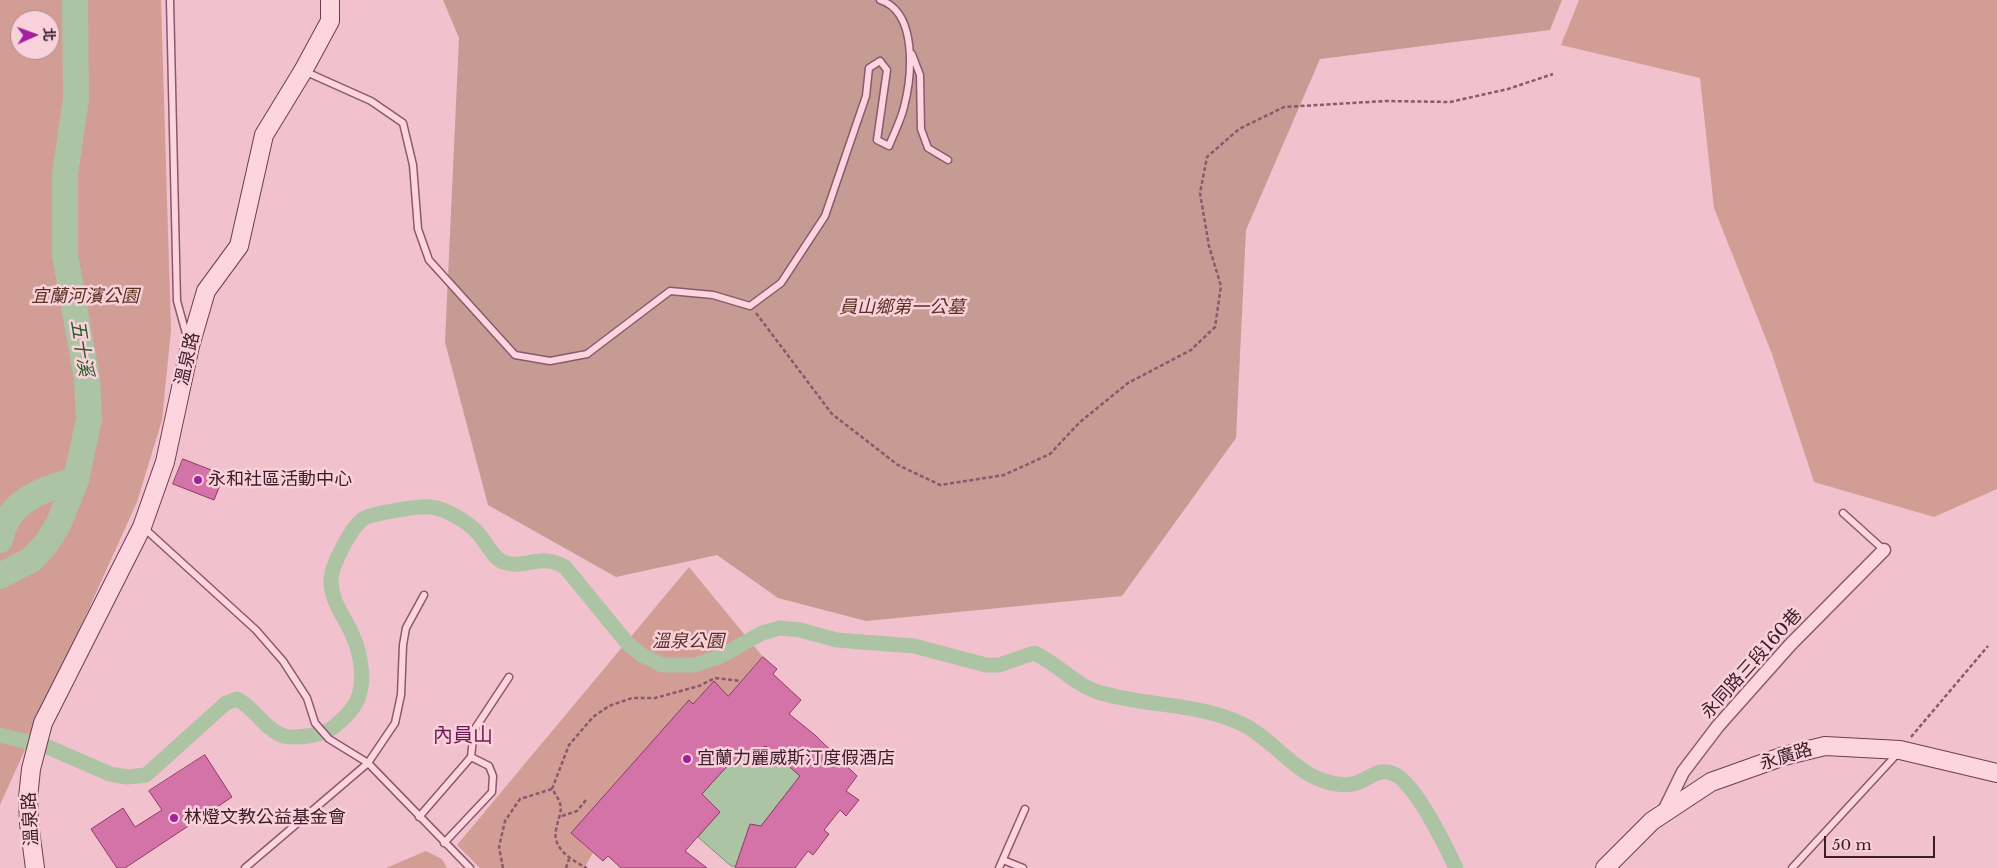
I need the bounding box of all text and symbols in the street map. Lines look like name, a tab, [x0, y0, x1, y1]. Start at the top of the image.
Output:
north arrow	[10, 10, 60, 60]
text: 北	[40, 27, 58, 42]
park label: 宜蘭河濱公園	[31, 286, 139, 308]
park label: 員山鄉第一公墓	[839, 297, 965, 319]
water label: 五十溪	[65, 318, 97, 378]
street label: 溫泉路	[171, 330, 205, 388]
place label: 永和社區活動中心	[208, 469, 352, 491]
marker: 永和社區活動中心	[192, 474, 204, 486]
street label: 永同路三段160巷	[1697, 605, 1807, 723]
park label: 溫泉公園	[652, 631, 724, 653]
district label: 內員山	[433, 724, 493, 748]
street label: 永廣路	[1757, 739, 1815, 775]
place label: 宜蘭力麗威斯汀度假酒店	[697, 748, 895, 770]
marker: 宜蘭力麗威斯汀度假酒店	[681, 753, 693, 765]
street label: 溫泉路	[19, 791, 43, 847]
place label: 林燈文教公益基金會	[184, 807, 346, 829]
marker: 林燈文教公益基金會	[168, 812, 180, 824]
scale bar	[1827, 826, 1938, 858]
text: 50 m	[1832, 835, 1872, 854]

